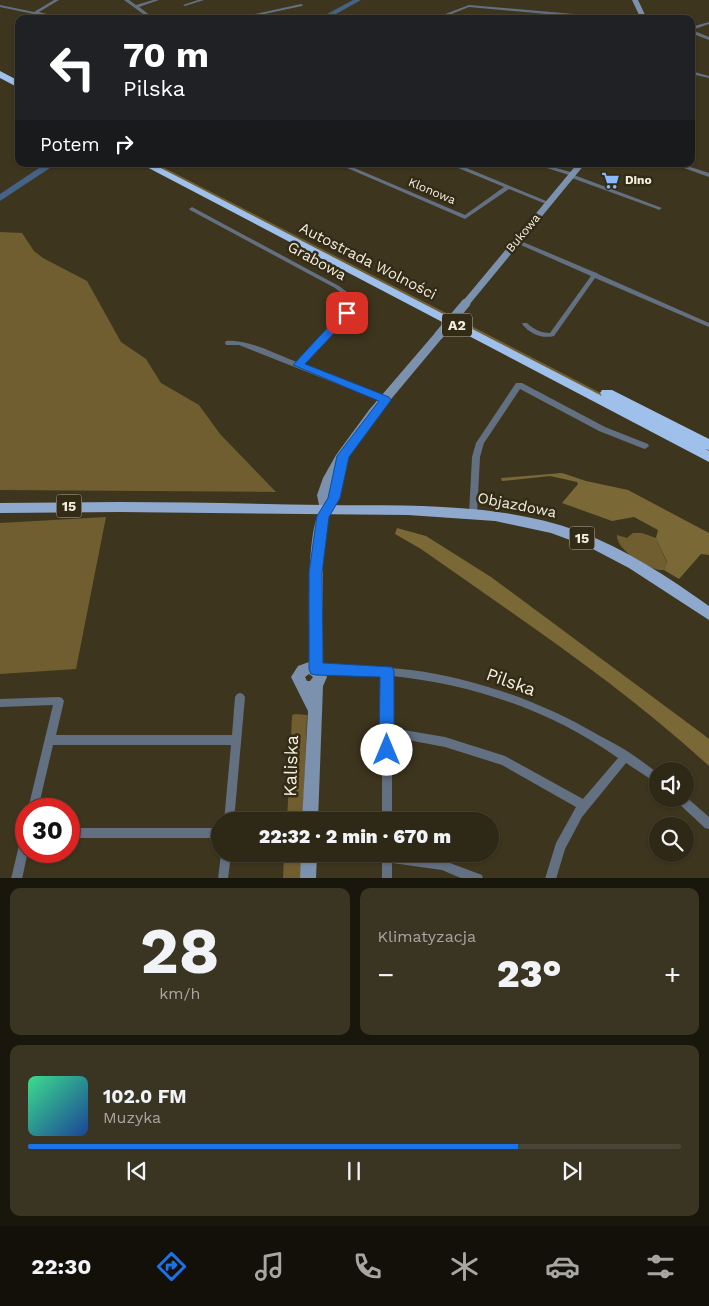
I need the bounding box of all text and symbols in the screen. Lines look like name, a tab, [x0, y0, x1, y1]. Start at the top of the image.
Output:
text: 70 m	[123, 34, 209, 76]
icon: left	[40, 35, 105, 100]
text: Pilska	[123, 76, 185, 101]
icon: right	[110, 130, 138, 158]
text: Potem	[40, 133, 100, 156]
supermarket icon: Dino	[601, 170, 621, 190]
place label: Dino	[625, 173, 652, 187]
street label: Klonowa	[406, 175, 458, 207]
street label: Bukowa	[503, 211, 543, 255]
street label: Autostrada Wolności	[297, 219, 439, 303]
street label: Grabowa	[285, 238, 350, 285]
pin	[326, 292, 368, 334]
icon: arrive	[333, 299, 361, 327]
road number: A2	[442, 314, 472, 336]
street label: Objazdowa	[476, 489, 558, 522]
road number: 15	[56, 494, 82, 518]
road number: 15	[570, 526, 594, 550]
street label: Pilska	[484, 663, 539, 700]
position arrow	[360, 723, 412, 775]
street label: Kaliska	[279, 735, 302, 797]
map controls	[649, 762, 694, 862]
button: sound	[649, 762, 694, 807]
speed limit sign: 30	[15, 798, 80, 863]
button: search	[649, 817, 694, 862]
text: 22:32 · 2 min · 670 m	[259, 825, 451, 848]
text: 28	[140, 913, 220, 989]
text: Klimatyzacja	[378, 927, 476, 946]
text: 23°	[497, 952, 562, 996]
text: −	[378, 958, 394, 991]
text: +	[664, 958, 681, 991]
text: km/h	[159, 984, 200, 1003]
text: 102.0 FM	[103, 1085, 187, 1108]
text: Muzyka	[103, 1108, 161, 1127]
icon: previous	[123, 1157, 151, 1185]
icon: pause	[340, 1157, 368, 1185]
icon: next	[558, 1157, 586, 1185]
icon: directions	[154, 1249, 189, 1284]
icon: music	[252, 1249, 287, 1284]
icon: phone	[350, 1249, 385, 1284]
icon: climate	[447, 1249, 482, 1284]
icon: car	[545, 1249, 580, 1284]
icon: filters	[643, 1249, 678, 1284]
text: 22:30	[31, 1254, 91, 1279]

